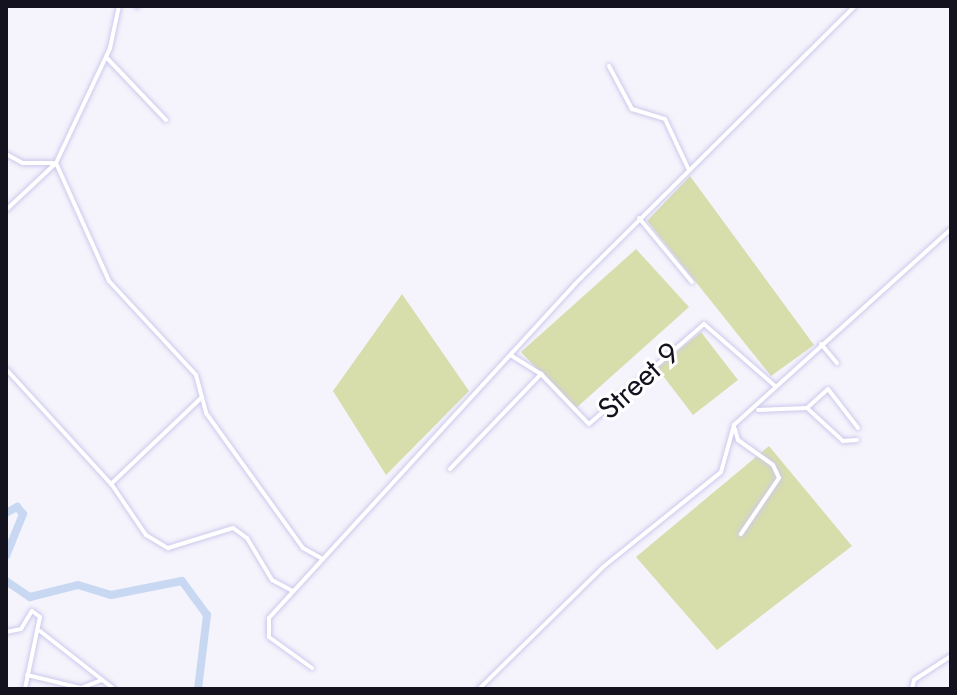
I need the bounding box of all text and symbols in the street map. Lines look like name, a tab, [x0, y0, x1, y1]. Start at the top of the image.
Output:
street label: Street 9	[591, 335, 687, 427]

